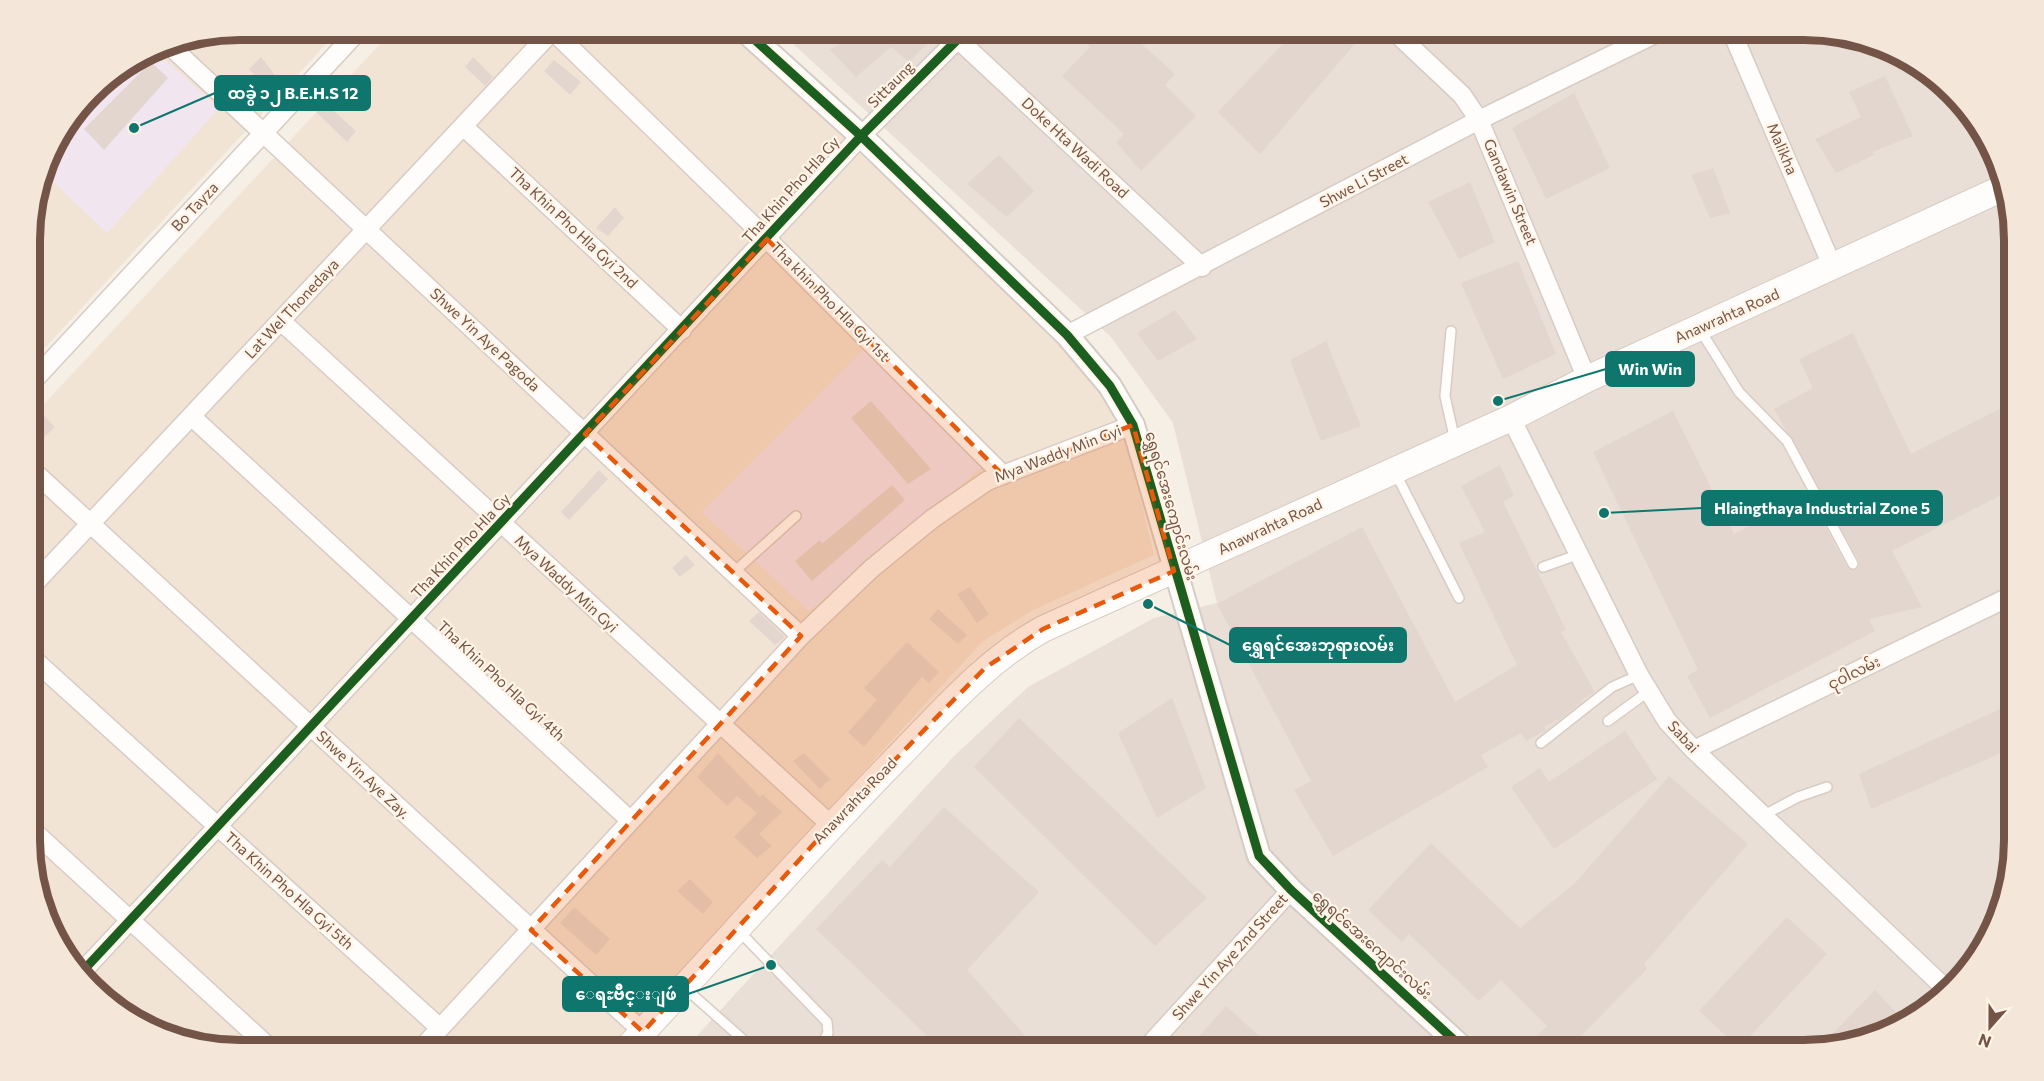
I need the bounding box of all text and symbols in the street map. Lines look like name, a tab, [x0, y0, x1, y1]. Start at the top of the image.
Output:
street label: Sittaung	[863, 57, 917, 111]
callout: ထခွဲ ၁၂ B.E.H.S 12	[215, 76, 370, 110]
text: ထခွဲ ၁၂ B.E.H.S 12	[228, 83, 358, 107]
street label: Doke Hta Wadi Road	[1019, 93, 1133, 201]
street label: Malikha	[1764, 120, 1802, 177]
street label: Tha Khin Pho Hla Gy	[738, 132, 843, 246]
street label: Gandawin Street	[1480, 136, 1541, 247]
street label: Shwe Li Street	[1316, 149, 1411, 211]
street label: Tha Khin Pho Hla Gyi 2nd	[506, 163, 642, 292]
street label: Bo Tayza	[167, 178, 222, 235]
street label: Tha khin Pho Hla Gyi 1st	[767, 238, 894, 365]
street label: Lat Wel Thonedaya	[240, 255, 342, 362]
street label: Shwe Yin Aye Pagoda	[427, 284, 544, 395]
street label: Anawrahta Road	[1671, 284, 1782, 346]
callout: Win Win	[1606, 352, 1694, 386]
text: Win Win	[1618, 359, 1682, 378]
street label: Mya Waddy Min Gyi	[992, 421, 1124, 486]
street label: ရွှေရင်အေးကျောင်းလမ်း	[1138, 429, 1202, 583]
street label: Tha Khin Pho Hla Gy	[407, 489, 514, 602]
callout: Hlaingthaya Industrial Zone 5	[1702, 491, 1942, 525]
street label: Anawrahta Road	[1215, 494, 1325, 558]
text: Hlaingthaya Industrial Zone 5	[1714, 498, 1930, 517]
street label: Mya Waddy Min Gyi	[511, 531, 622, 636]
street label: Tha Khin Pho Hla Gyi 4th	[434, 617, 569, 744]
callout: ရွှေရင်အေးဘုရားလမ်း	[1230, 628, 1406, 662]
text: ရွှေရင်အေးဘုရားလမ်း	[1242, 634, 1394, 659]
street label: ငုဝါလမ်း	[1824, 652, 1884, 696]
street label: Sabai	[1664, 717, 1703, 756]
street label: Shwe Yin Aye Zay.	[313, 726, 414, 822]
street label: Anawrahta Road	[809, 753, 900, 847]
street label: Tha Khin Pho Hla Gyi 5th	[222, 828, 358, 953]
street label: ရွှေရင်အေးကျောင်းလမ်း	[1307, 886, 1436, 1005]
street label: Shwe Yin Aye 2nd Street	[1168, 889, 1291, 1023]
callout: ေရႊဗ်ိဳင္းျဖဴ	[563, 977, 688, 1011]
text: ေရႊဗ်ိဳင္းျဖဴ	[575, 983, 677, 1008]
north arrow	[1960, 997, 2020, 1057]
text: N	[1975, 1030, 1993, 1052]

